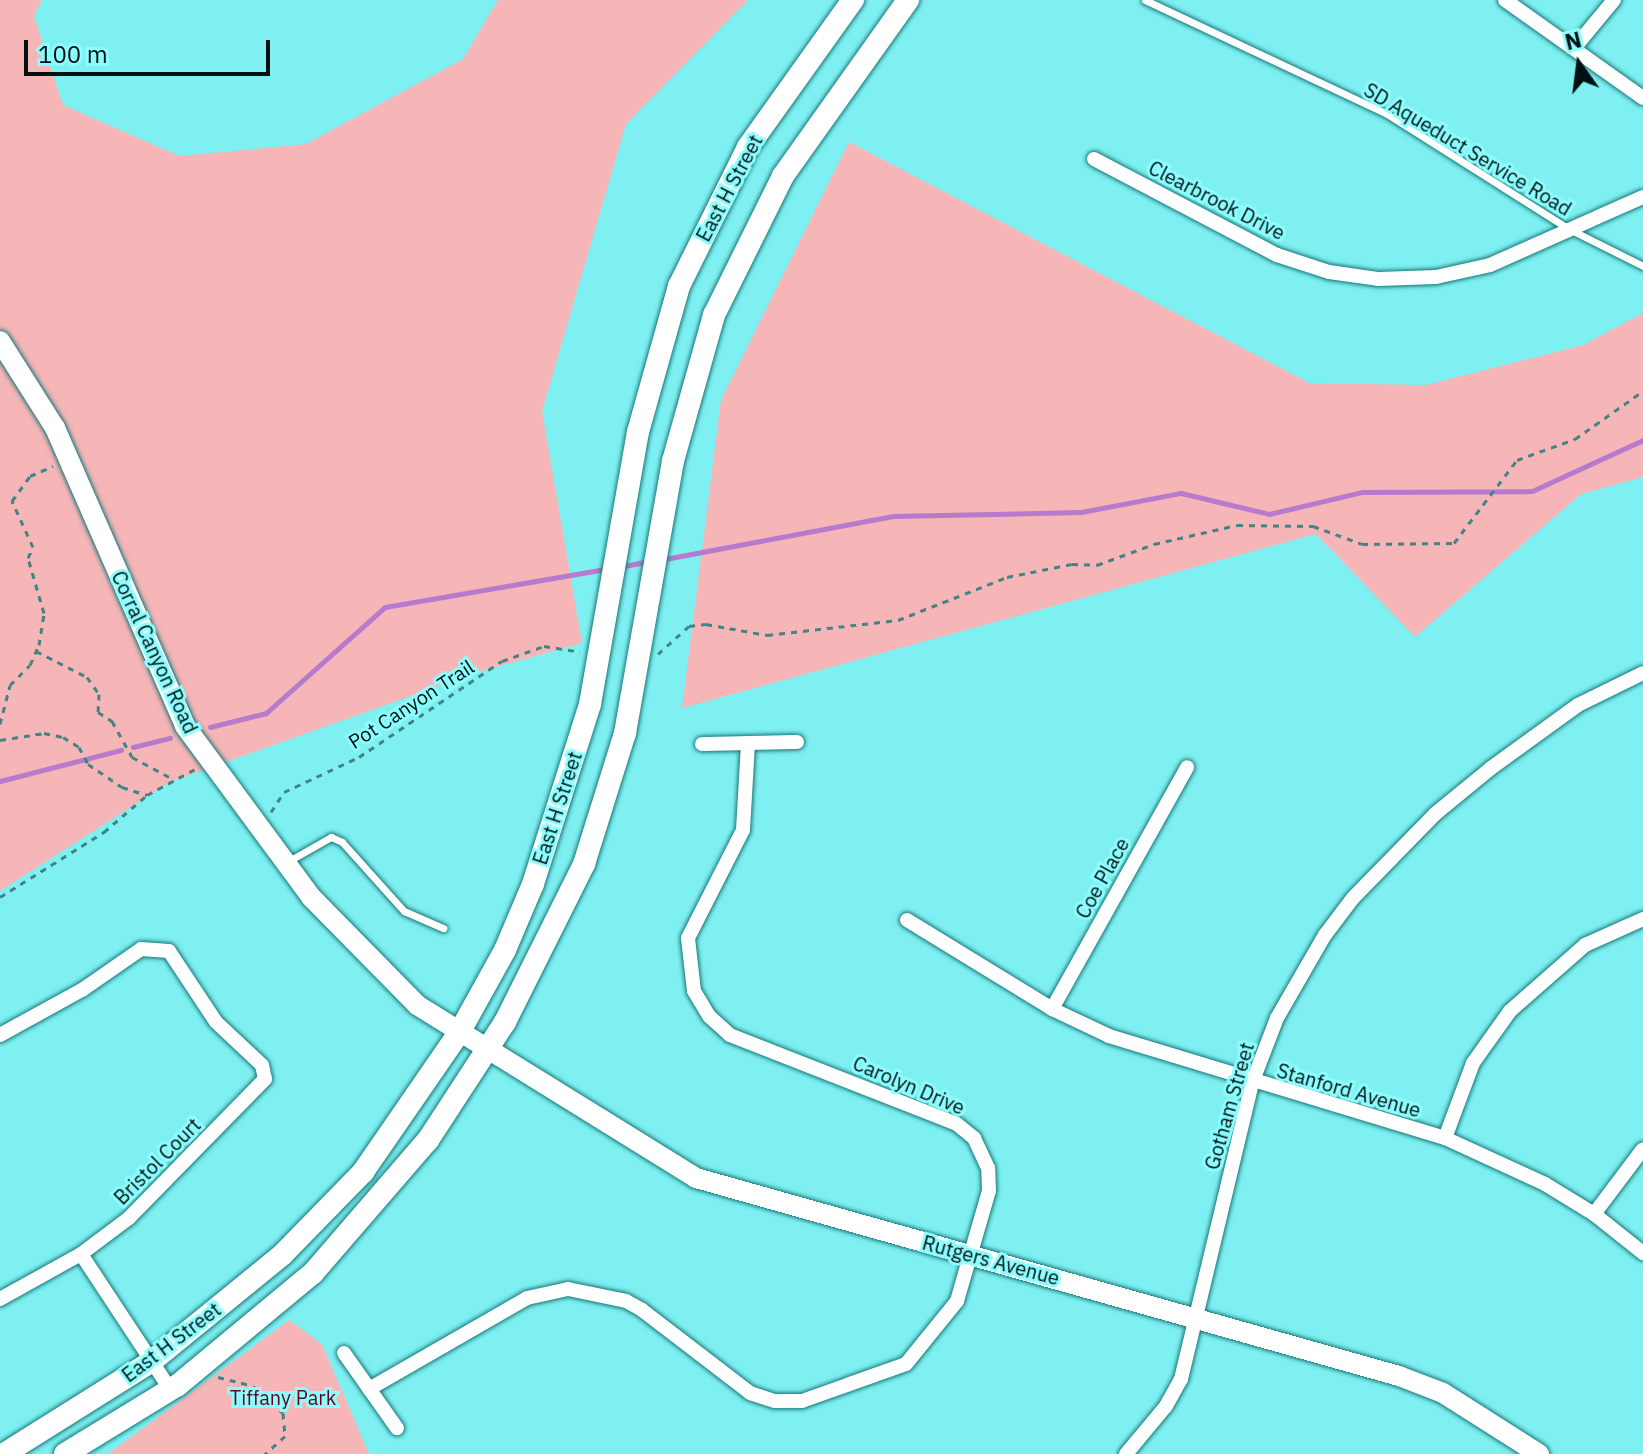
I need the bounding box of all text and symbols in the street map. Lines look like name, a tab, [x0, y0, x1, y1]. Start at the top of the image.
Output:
scale bar	[28, 24, 274, 74]
north arrow	[1539, 24, 1619, 104]
text: N	[1562, 24, 1584, 56]
text: 100 m	[38, 38, 108, 70]
street label: SD Aqueduct Service Road	[1360, 77, 1576, 221]
street label: East H Street	[691, 131, 767, 245]
street label: Clearbrook Drive	[1145, 155, 1289, 245]
street label: Corral Canyon Road	[107, 567, 203, 737]
street label: Pot Canyon Trail	[344, 654, 478, 754]
street label: East H Street	[527, 748, 587, 868]
street label: Coe Place	[1070, 833, 1134, 923]
street label: Gotham Street	[1199, 1040, 1259, 1172]
street label: Carolyn Drive	[849, 1051, 969, 1119]
street label: Stanford Avenue	[1274, 1058, 1424, 1122]
street label: Bristol Court	[109, 1113, 205, 1209]
street label: Rutgers Avenue	[920, 1230, 1062, 1290]
street label: East H Street	[117, 1297, 225, 1387]
park label: Tiffany Park	[230, 1385, 336, 1409]

